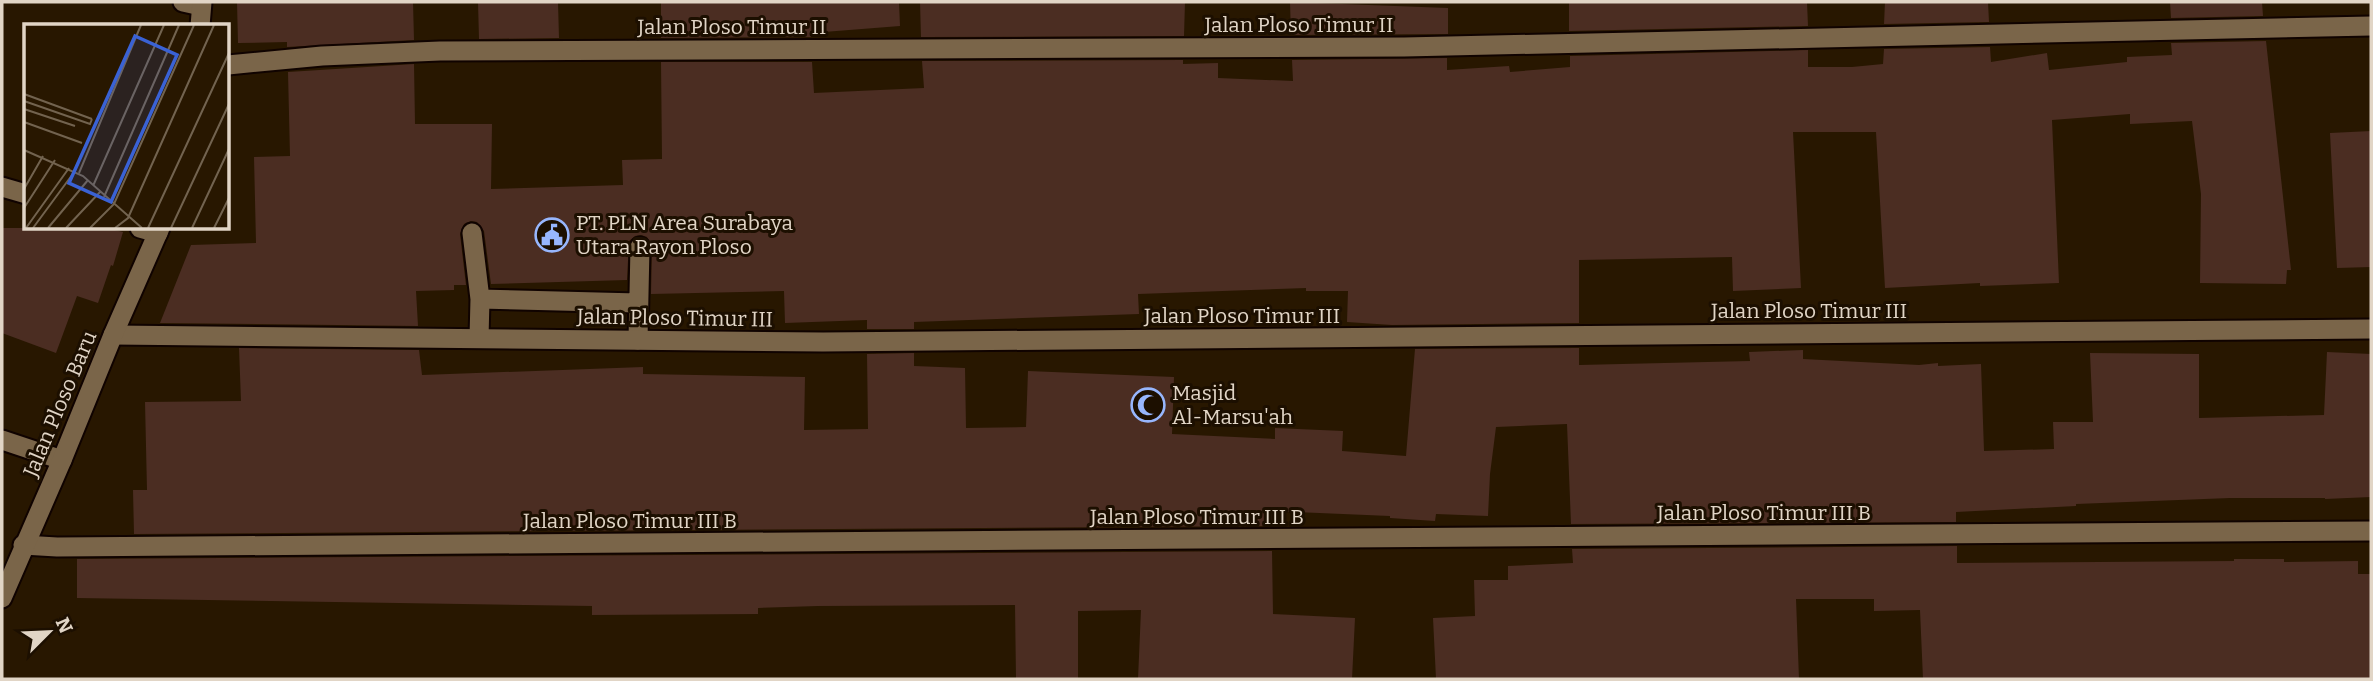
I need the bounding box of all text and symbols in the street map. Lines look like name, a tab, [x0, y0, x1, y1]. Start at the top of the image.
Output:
street label: Jalan Ploso Timur II	[1204, 12, 1393, 38]
street label: Jalan Ploso Timur II	[637, 14, 826, 40]
inset map	[24, 24, 229, 229]
place label: PT. PLN Area Surabaya Utara Rayon Ploso	[576, 210, 793, 260]
public building icon: PT. PLN Area Surabaya Utara Rayon Ploso	[533, 216, 571, 254]
street label: Jalan Ploso Timur III	[1710, 298, 1907, 324]
street label: Jalan Ploso Timur III	[576, 303, 773, 333]
street label: Jalan Ploso Timur III	[1143, 303, 1340, 329]
street label: Jalan Ploso Baru	[17, 327, 102, 482]
place label: Masjid Al-Marsu'ah	[1172, 380, 1293, 430]
mosque icon: Masjid Al-Marsu'ah	[1129, 386, 1167, 424]
street label: Jalan Ploso Timur III B	[1656, 500, 1871, 526]
street label: Jalan Ploso Timur III B	[1089, 504, 1304, 530]
street label: Jalan Ploso Timur III B	[522, 508, 737, 534]
north arrow	[14, 597, 84, 667]
text: N	[51, 614, 78, 637]

